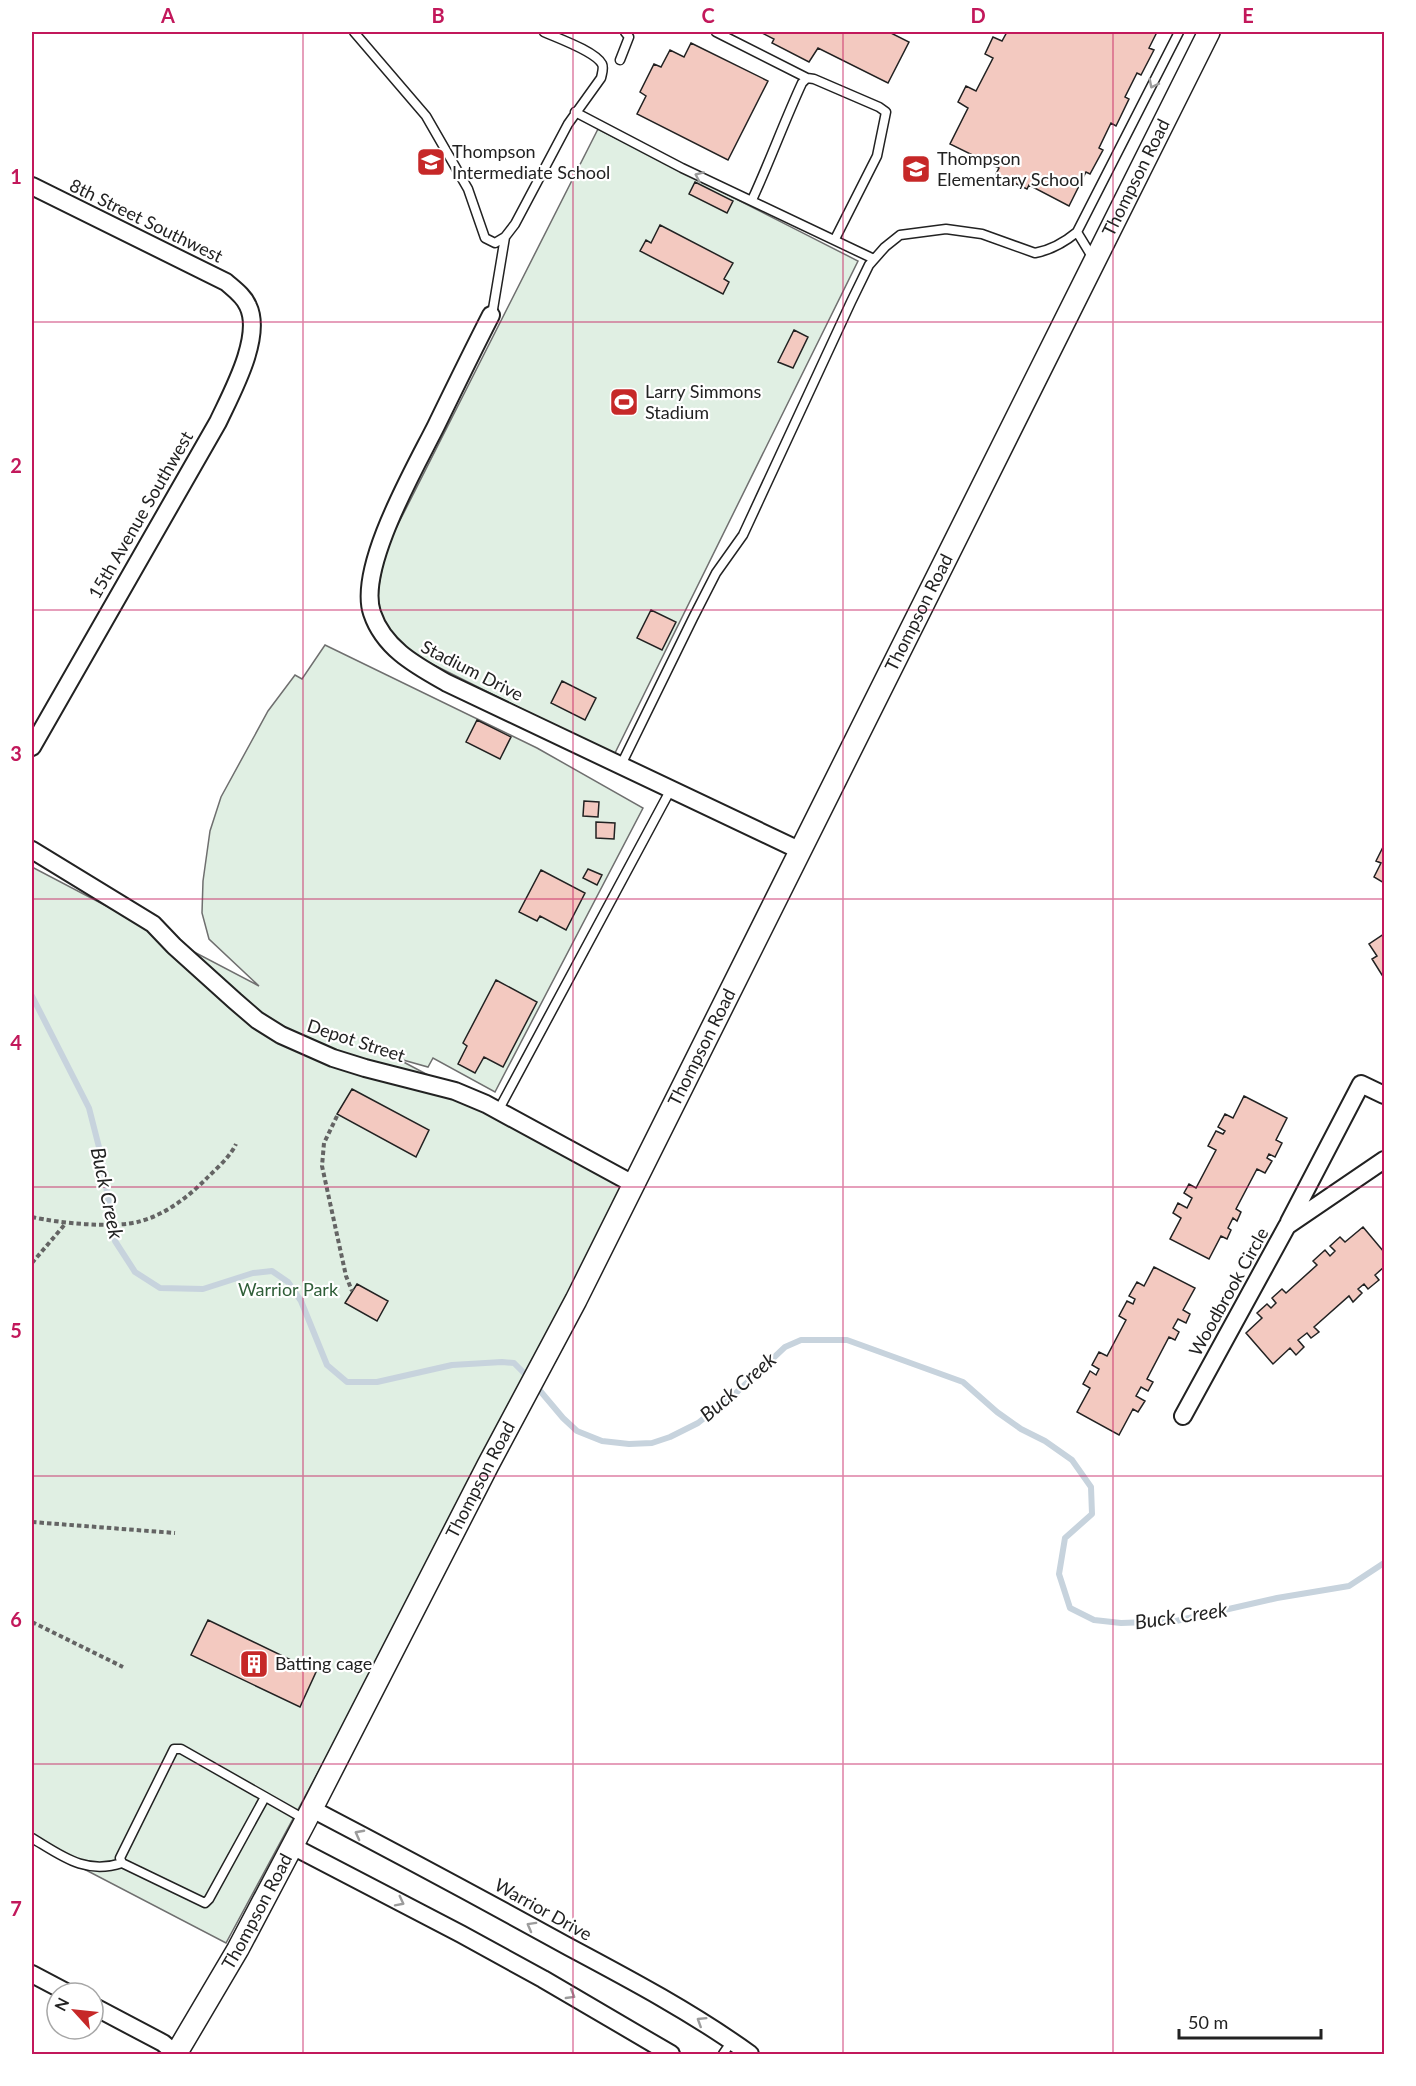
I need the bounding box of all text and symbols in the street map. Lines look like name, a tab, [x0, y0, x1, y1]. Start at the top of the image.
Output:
text: A	[160, 3, 175, 27]
text: B	[431, 3, 445, 27]
text: C	[701, 3, 715, 27]
text: D	[970, 3, 986, 27]
text: E	[1242, 3, 1254, 27]
one-way arrow	[1149, 77, 1160, 88]
street label: Thompson Road	[1097, 115, 1174, 240]
place label: Thompson Intermediate School	[452, 140, 610, 183]
school or university icon: Thompson Intermediate School	[415, 146, 447, 178]
place label: Thompson Elementary School	[937, 147, 1084, 190]
school or university icon: Thompson Elementary School	[900, 153, 932, 185]
text: 1	[10, 164, 22, 188]
one-way arrow	[694, 171, 705, 183]
street label: 8th Street Southwest	[66, 173, 227, 267]
place label: Larry Simmons Stadium	[645, 380, 762, 423]
sports icon: Larry Simmons Stadium	[608, 386, 640, 418]
street label: 15th Avenue Southwest	[83, 426, 197, 602]
text: 2	[10, 453, 22, 477]
street label: Thompson Road	[880, 550, 957, 674]
street label: Stadium Drive	[418, 635, 527, 705]
text: 3	[10, 741, 22, 765]
street label: Thompson Road	[663, 985, 740, 1109]
street label: Depot Street	[305, 1014, 409, 1066]
text: 4	[10, 1030, 22, 1054]
water label: Buck Creek	[87, 1145, 130, 1241]
street label: Woodbrook Circle	[1184, 1223, 1273, 1360]
park label: Warrior Park	[238, 1278, 339, 1300]
text: 5	[10, 1318, 22, 1342]
water label: Buck Creek	[694, 1346, 781, 1426]
street label: Thompson Road	[440, 1417, 519, 1542]
water label: Buck Creek	[1133, 1597, 1229, 1633]
text: 6	[10, 1607, 22, 1631]
building icon: Batting cage	[238, 1648, 270, 1680]
place label: Batting cage	[275, 1652, 372, 1674]
one-way arrow	[355, 1830, 366, 1841]
street label: Thompson Road	[216, 1849, 296, 1973]
street label: Warrior Drive	[491, 1873, 596, 1945]
one-way arrow	[394, 1895, 404, 1906]
text: 7	[10, 1896, 22, 1920]
one-way arrow	[527, 1922, 538, 1933]
north arrow	[45, 1981, 105, 2041]
one-way arrow	[565, 1988, 575, 1999]
text: N	[50, 1994, 72, 2014]
scale bar	[1179, 2002, 1322, 2040]
text: 50 m	[1188, 2011, 1228, 2033]
one-way arrow	[697, 2018, 708, 2029]

